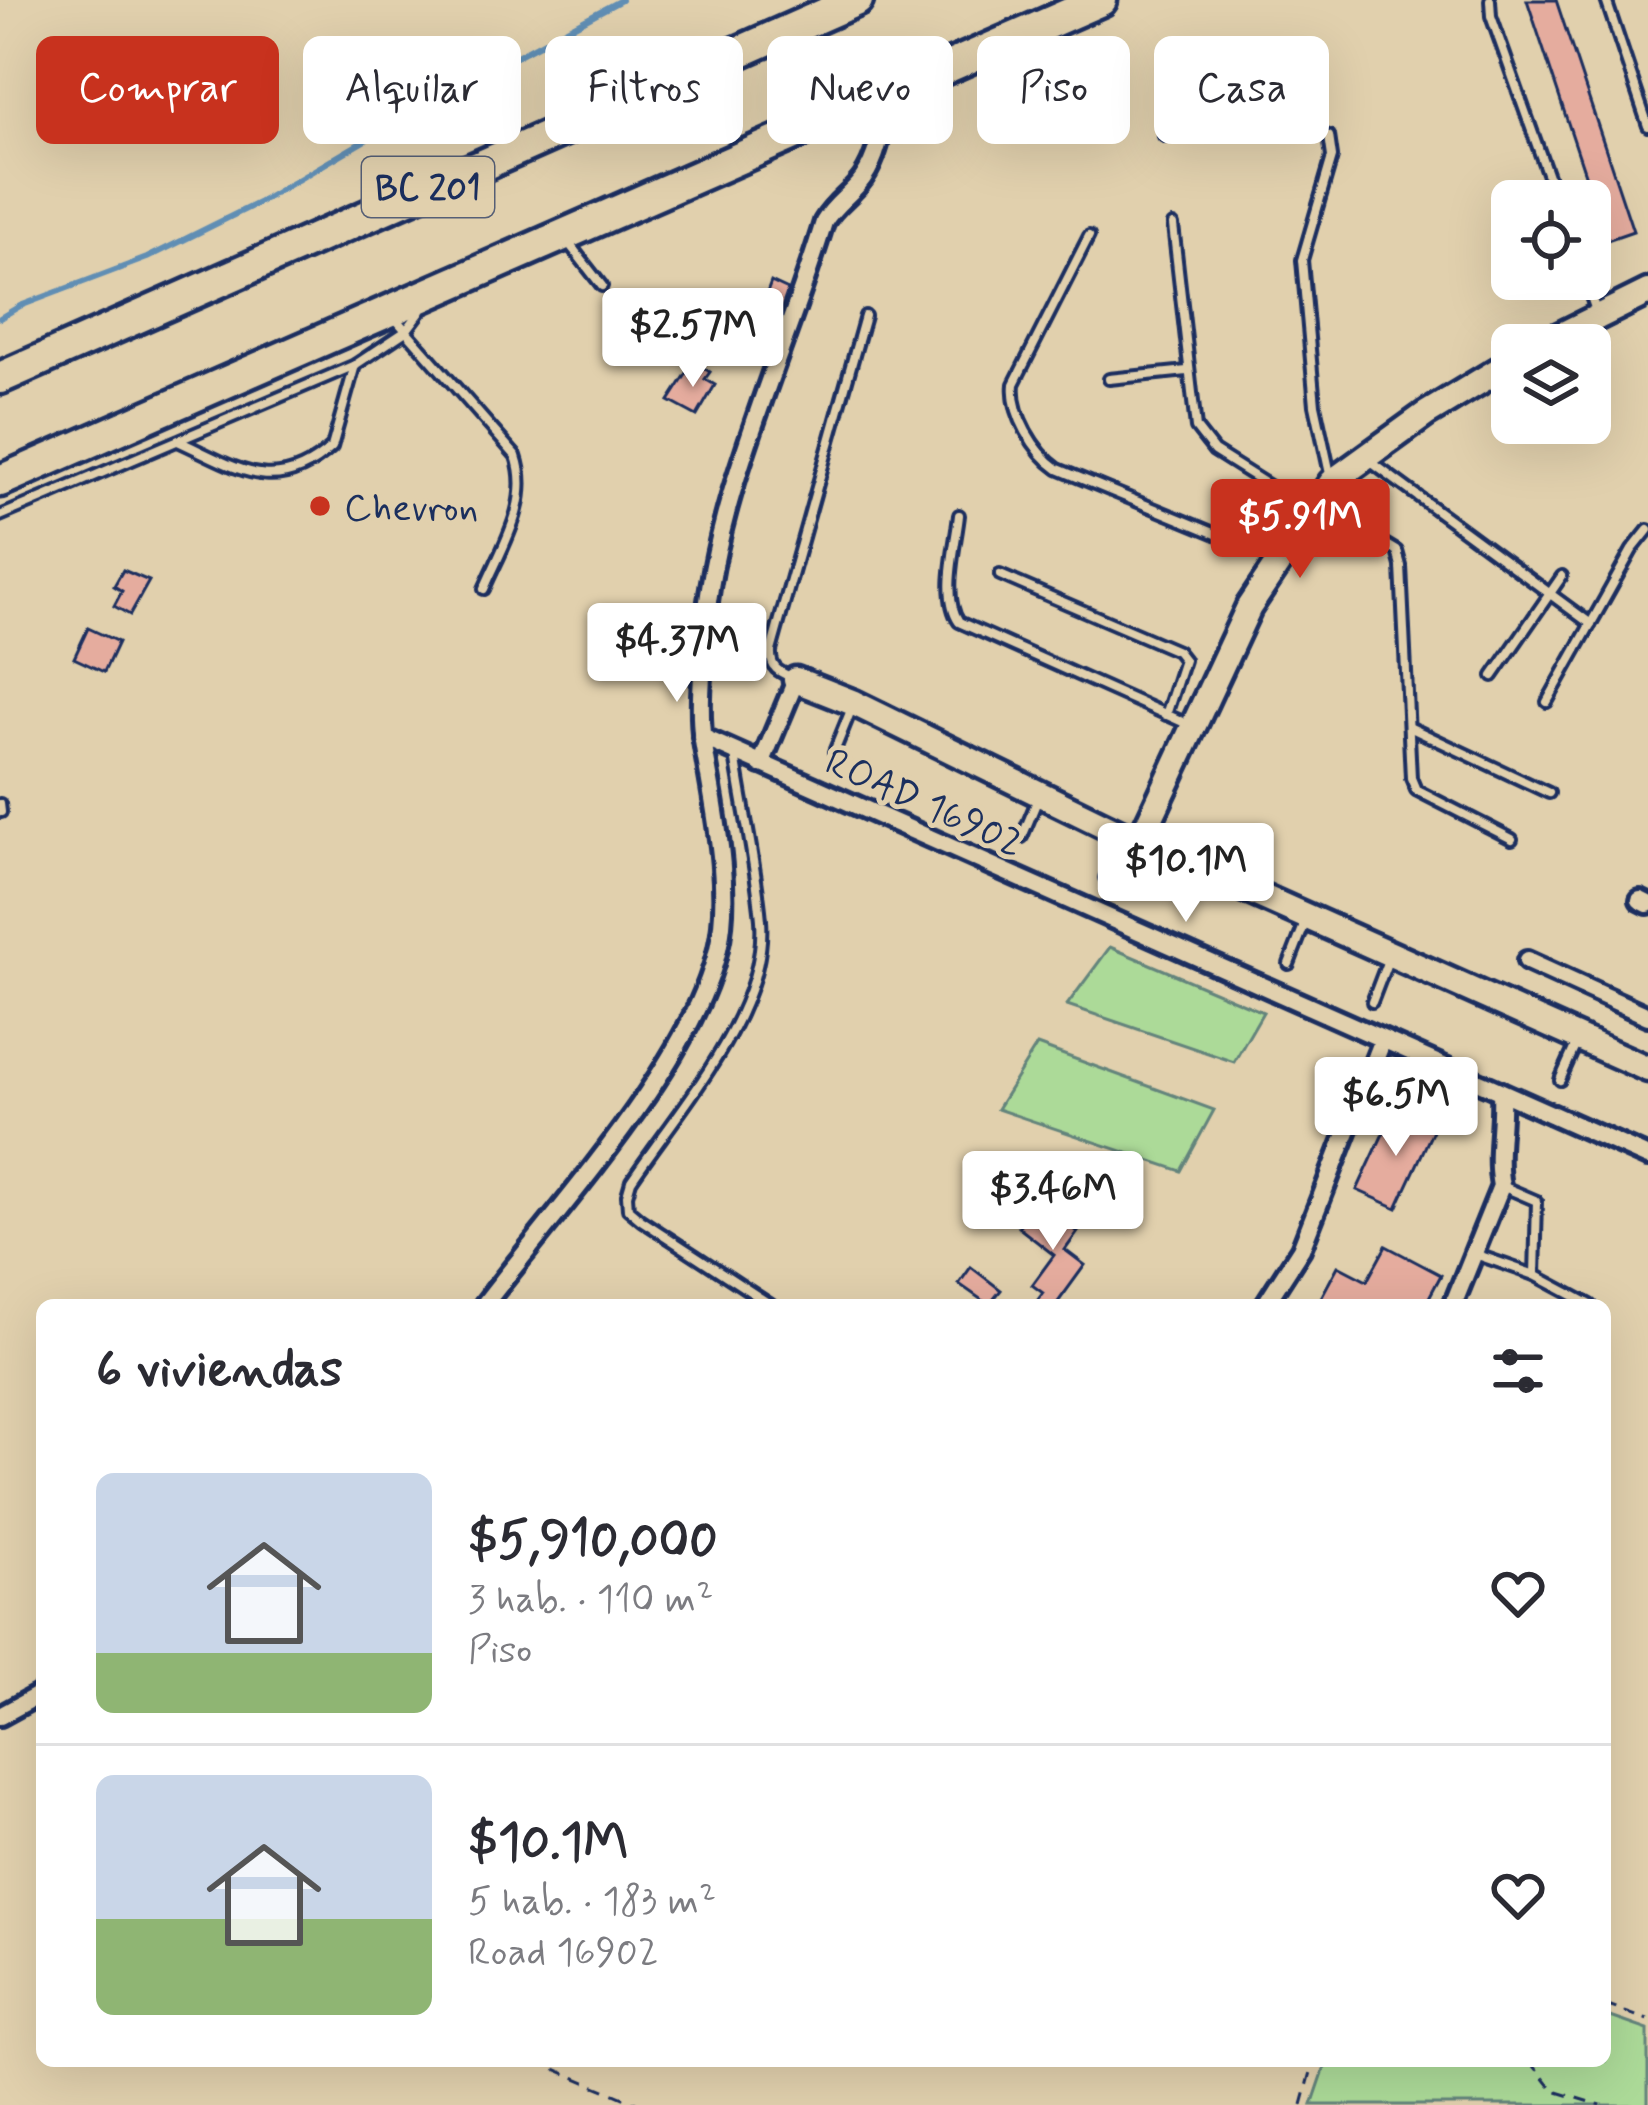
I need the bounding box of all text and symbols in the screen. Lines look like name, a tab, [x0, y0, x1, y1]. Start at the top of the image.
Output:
chip: Comprar	[36, 36, 279, 144]
chip: Alquilar	[303, 36, 521, 144]
chip: Filtros	[545, 36, 743, 144]
chip: Nuevo	[767, 36, 953, 144]
chip: Piso	[977, 36, 1130, 144]
chip: Casa	[1154, 36, 1329, 144]
road number: BC 201	[362, 157, 494, 217]
map controls	[1491, 180, 1611, 444]
button: locate	[1491, 180, 1611, 300]
pin: $2.57M	[595, 288, 791, 390]
text: $2.57M	[629, 301, 757, 352]
button: layers	[1491, 324, 1611, 444]
pin: $5.91M	[1202, 479, 1398, 581]
place label: Chevron	[344, 484, 478, 535]
text: $5.91M	[1238, 492, 1362, 543]
marker: Chevron	[307, 493, 333, 519]
pin: $4.37M	[579, 603, 775, 705]
text: $4.37M	[614, 616, 740, 667]
street label: ROAD 16902	[817, 738, 1031, 871]
pin: $10.1M	[1088, 823, 1284, 925]
text: $10.1M	[1125, 836, 1247, 887]
pin: $6.5M	[1312, 1057, 1480, 1159]
text: $6.5M	[1342, 1070, 1450, 1121]
pin: $3.46M	[955, 1151, 1151, 1253]
text: $3.46M	[989, 1164, 1117, 1215]
text: 6 viviendas	[96, 1338, 342, 1404]
icon: filters	[1485, 1338, 1551, 1404]
text: $5,910,000	[468, 1509, 718, 1575]
icon: home	[192, 1521, 336, 1665]
icon: heart	[1485, 1560, 1551, 1626]
text: 3 hab. · 110 m²	[468, 1575, 713, 1626]
text: Piso	[468, 1626, 532, 1677]
text: $10.1M	[468, 1811, 628, 1877]
icon: home	[192, 1823, 336, 1967]
icon: heart	[1485, 1862, 1551, 1928]
text: 5 hab. · 183 m²	[468, 1877, 716, 1928]
text: Road 16902	[468, 1928, 659, 1979]

